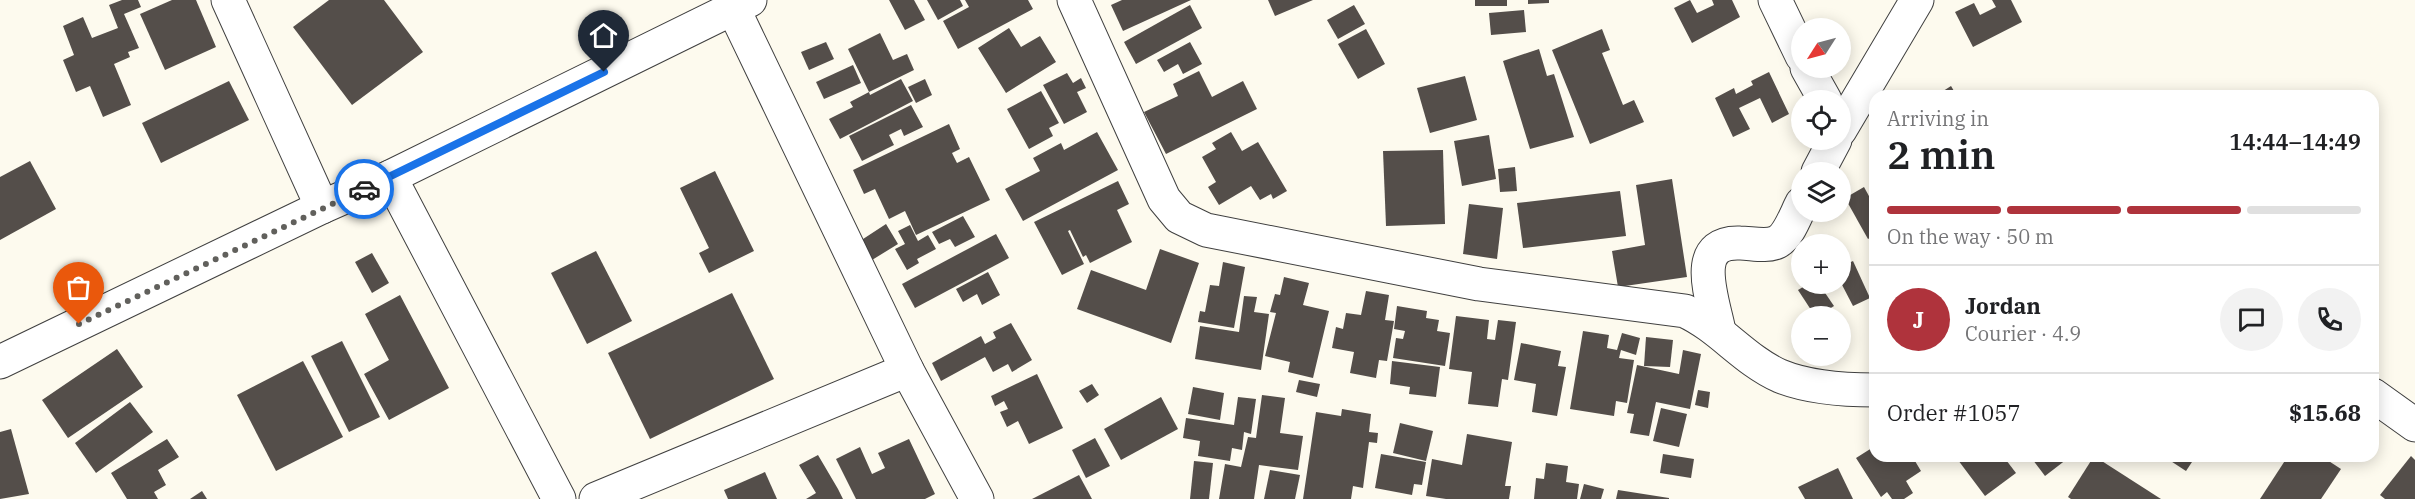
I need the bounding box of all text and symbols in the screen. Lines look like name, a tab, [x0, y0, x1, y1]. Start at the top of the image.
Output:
pin	[578, 10, 629, 72]
north arrow	[1791, 18, 1851, 78]
map controls	[1791, 18, 1851, 366]
icon: home	[587, 19, 620, 52]
button: locate	[1791, 90, 1851, 150]
text: Arriving in	[1887, 105, 1989, 132]
text: 14:44–14:49	[2229, 127, 2361, 156]
text: 2 min	[1887, 129, 1995, 180]
courier	[334, 159, 394, 219]
button: layers	[1791, 162, 1851, 222]
icon: car	[348, 173, 381, 206]
text: On the way · 50 m	[1887, 223, 2054, 250]
button: +	[1791, 234, 1851, 294]
pin	[53, 262, 104, 324]
icon: bag	[62, 271, 95, 304]
button: chat	[2220, 288, 2283, 351]
button: phone	[2298, 288, 2361, 351]
text: Jordan	[1965, 291, 2041, 320]
text: J	[1913, 305, 1924, 334]
button: −	[1791, 306, 1851, 366]
text: Courier · 4.9	[1965, 320, 2081, 347]
text: Order #1057	[1887, 398, 2021, 427]
text: $15.68	[2289, 398, 2361, 427]

